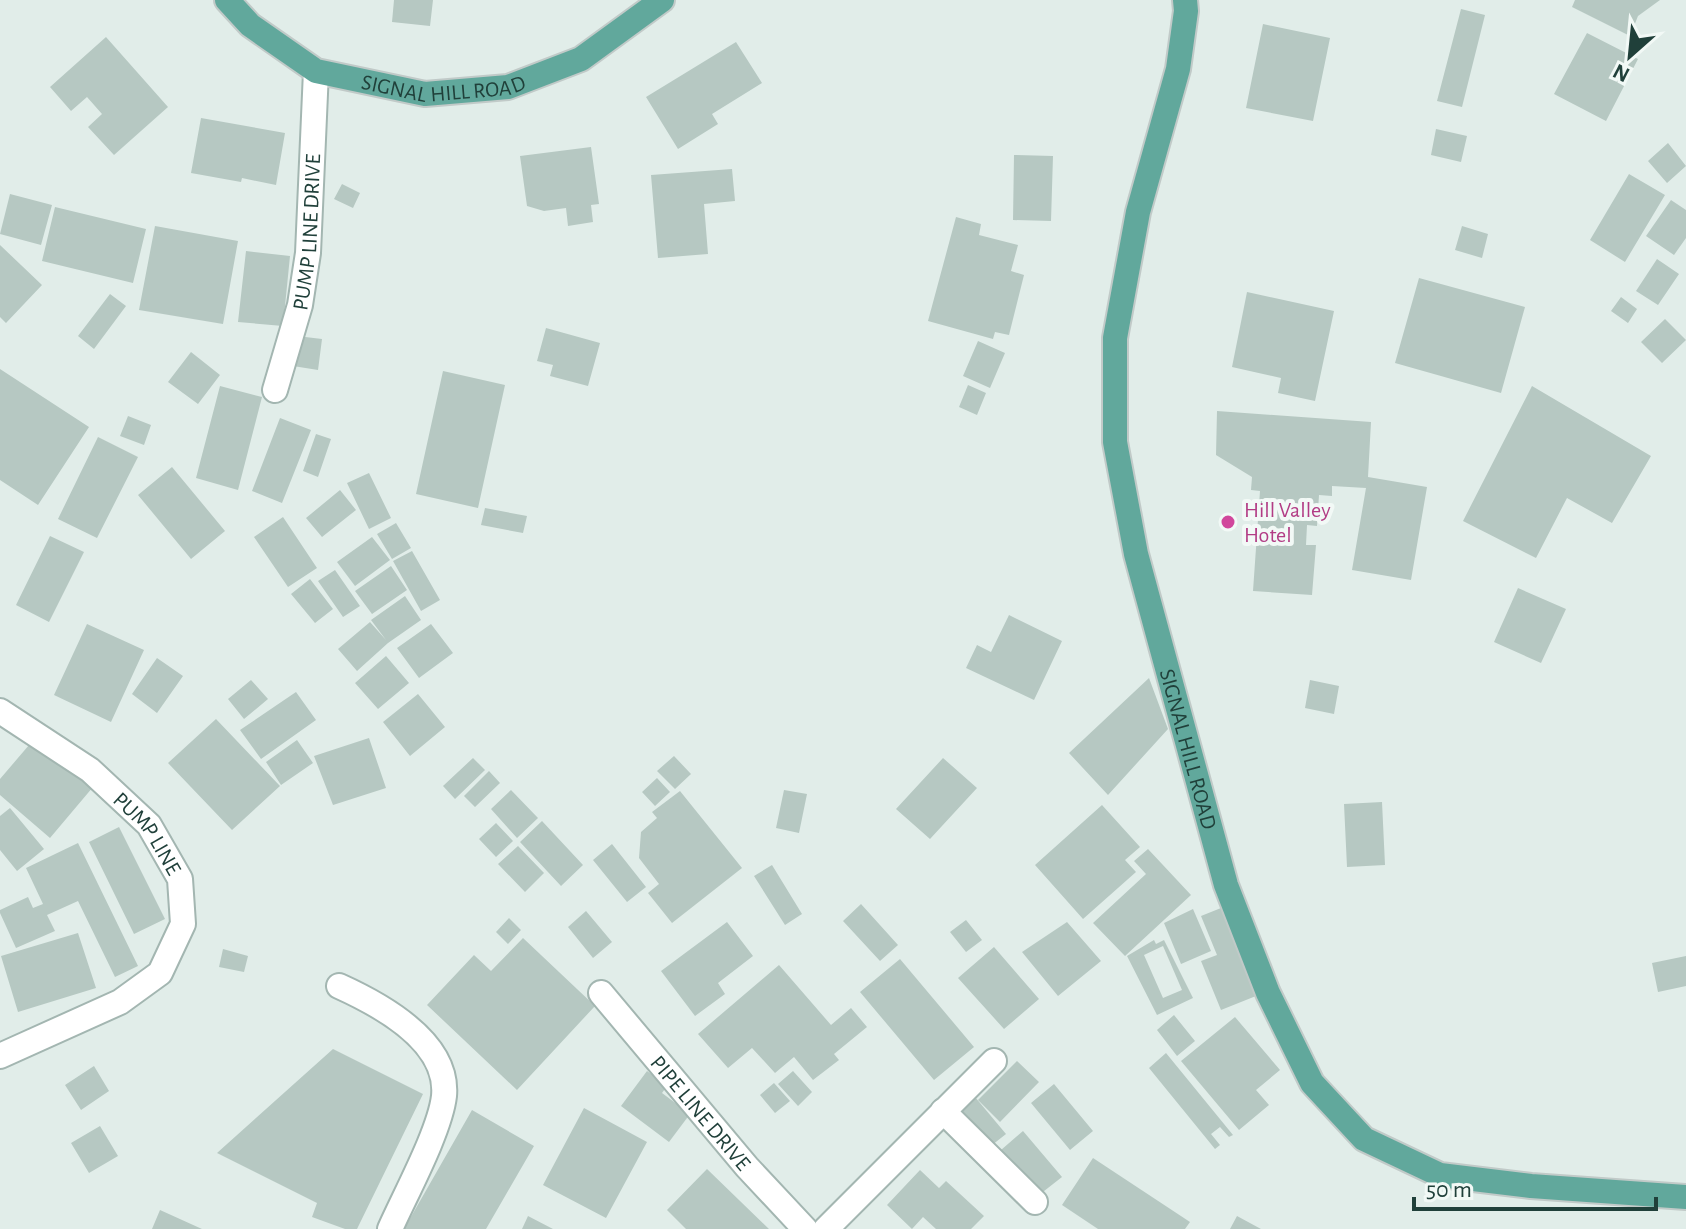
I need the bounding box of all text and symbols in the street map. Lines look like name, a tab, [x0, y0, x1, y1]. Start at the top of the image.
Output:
north arrow	[1590, 16, 1670, 96]
text: N	[1610, 60, 1633, 86]
street label: SIGNAL HILL ROAD	[359, 71, 529, 106]
street label: PUMP LINE DRIVE	[289, 153, 324, 312]
place label: Hill Valley Hotel	[1244, 499, 1331, 546]
marker: Hill Valley Hotel	[1219, 513, 1237, 531]
street label: SIGNAL HILL ROAD	[1156, 666, 1220, 832]
street label: PUMP LINE	[109, 788, 185, 879]
street label: PIPE LINE DRIVE	[646, 1052, 755, 1175]
scale bar	[1414, 1161, 1656, 1211]
text: 50 m	[1426, 1178, 1472, 1202]

